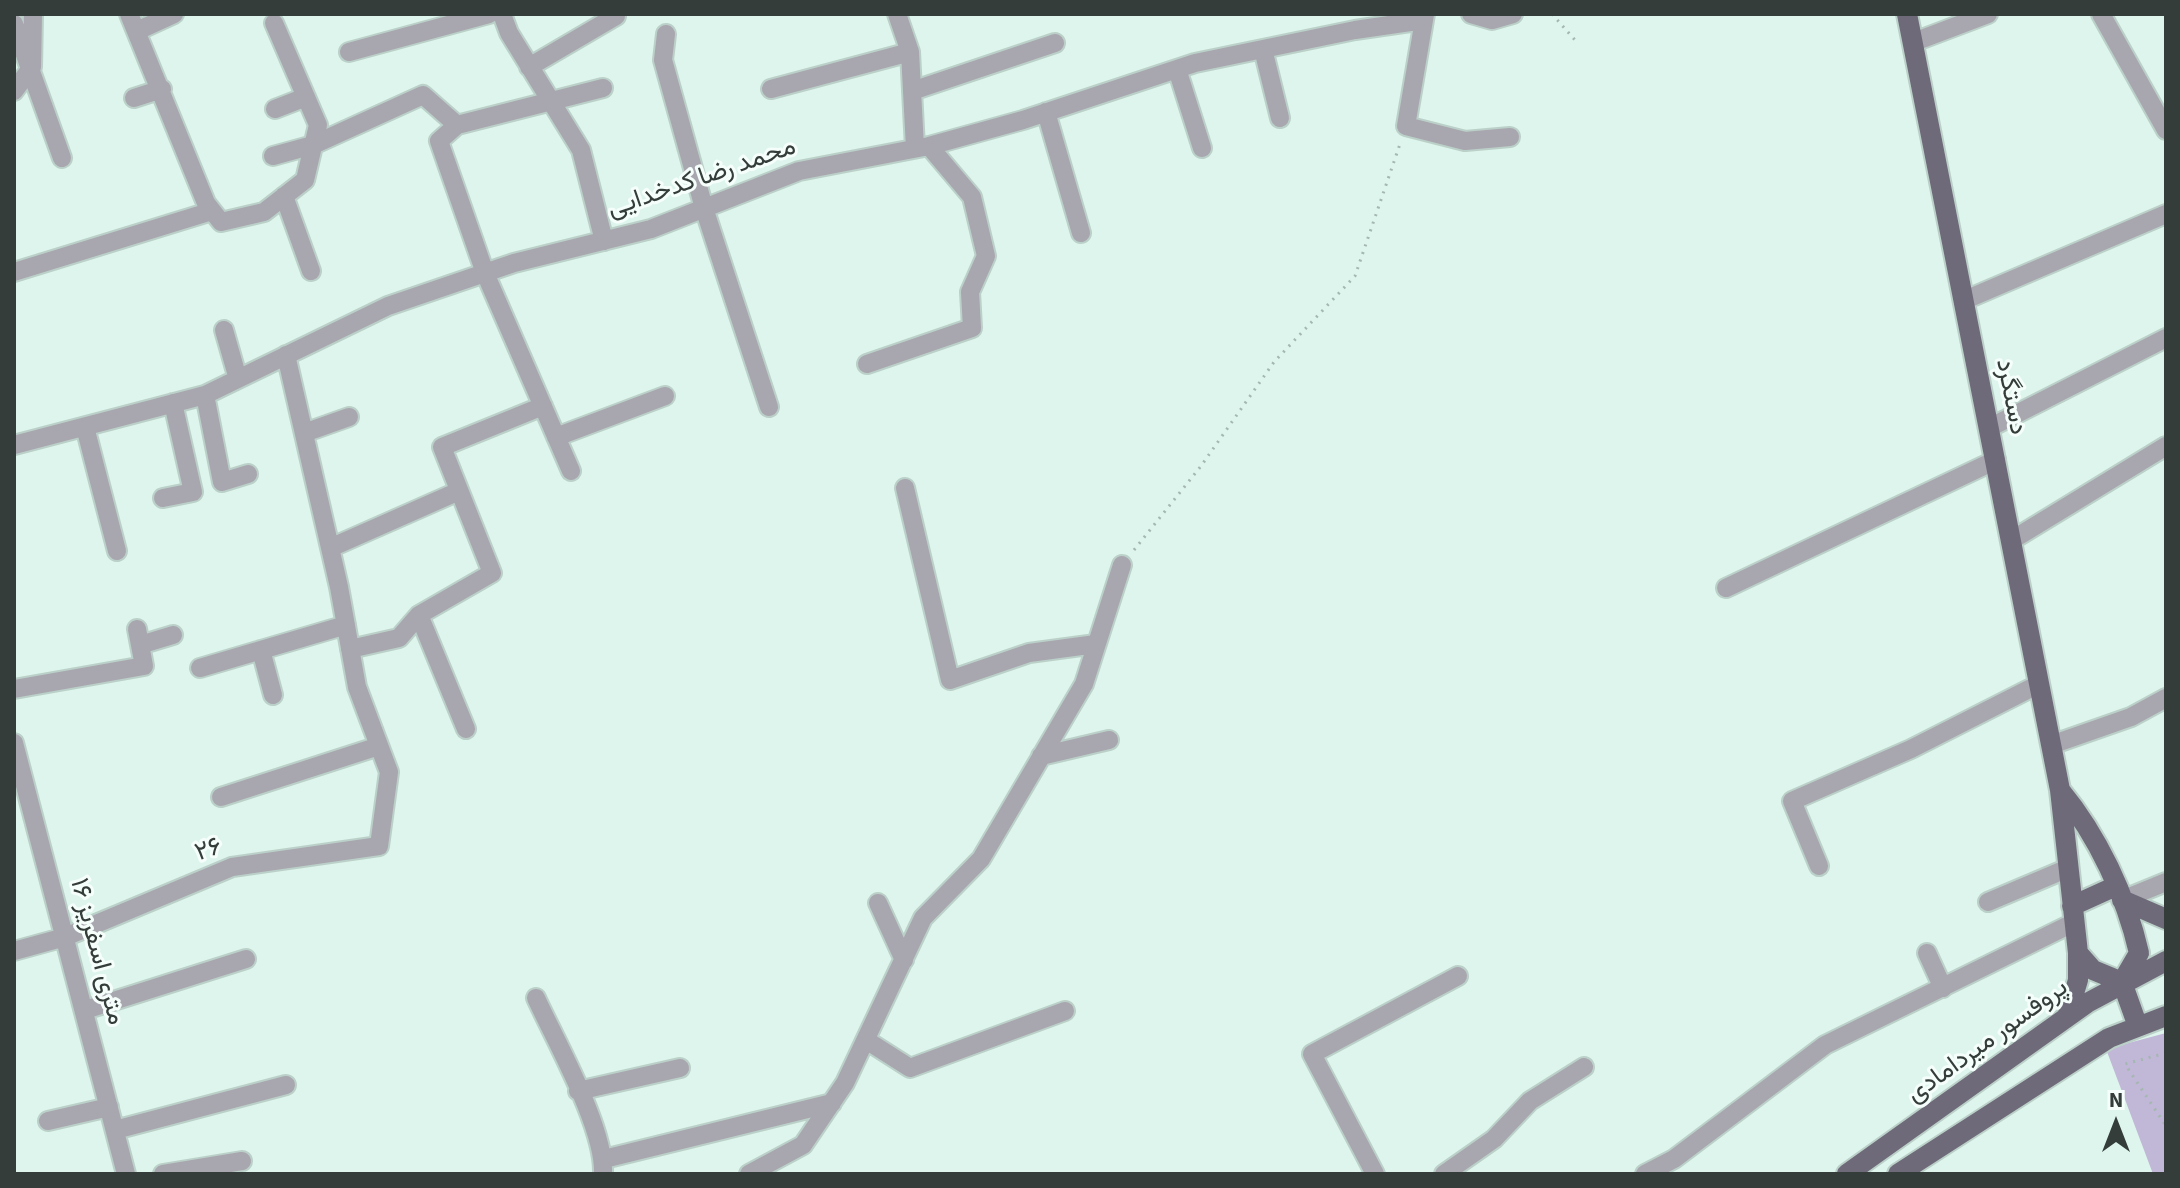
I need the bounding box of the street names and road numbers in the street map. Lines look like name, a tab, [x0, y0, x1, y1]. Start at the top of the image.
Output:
street label: محمد رضا کدخدایی	[604, 132, 800, 226]
street label: دستگرد	[1987, 356, 2033, 438]
street label: ۲۶	[191, 832, 227, 870]
street label: ۱۶ متری اسفریز	[61, 875, 131, 1029]
street label: پروفسور میردامادی	[1901, 973, 2075, 1111]

